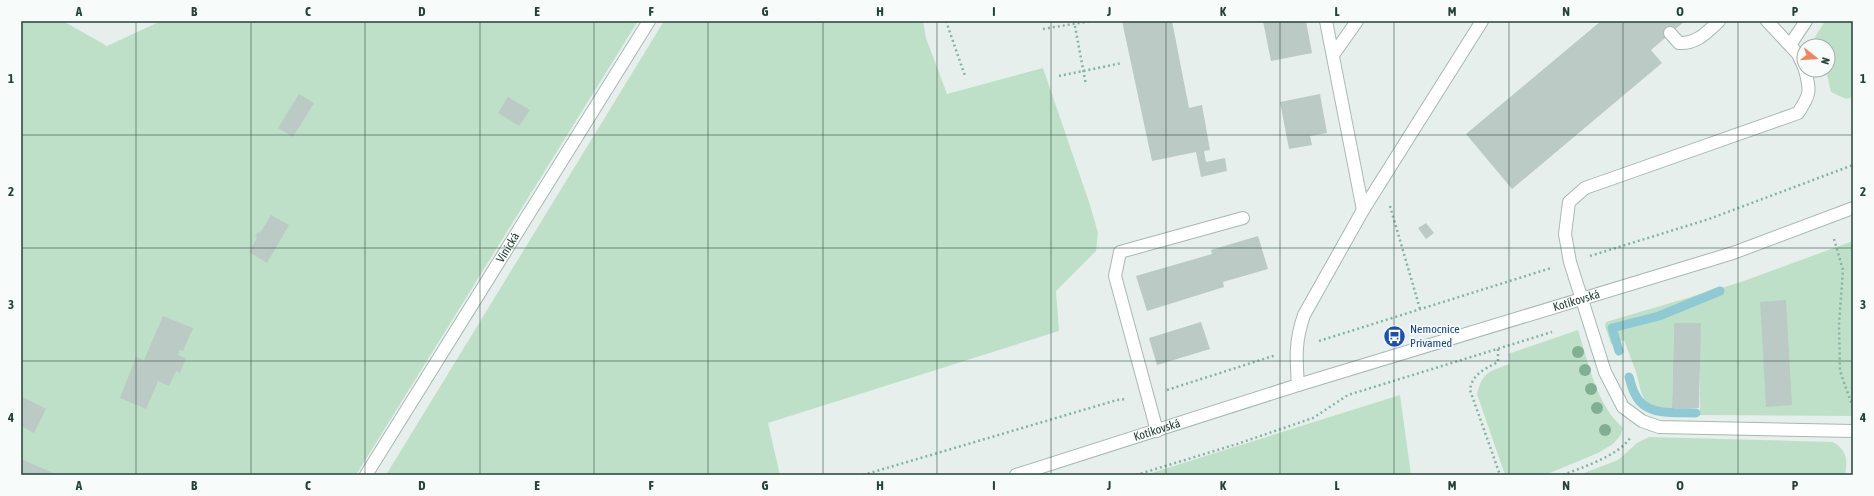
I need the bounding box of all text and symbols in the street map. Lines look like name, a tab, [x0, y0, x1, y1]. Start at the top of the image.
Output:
text: A	[75, 4, 83, 19]
text: B	[191, 4, 198, 19]
text: C	[305, 4, 311, 19]
text: D	[418, 4, 426, 19]
text: E	[534, 4, 540, 19]
text: F	[648, 4, 654, 19]
text: G	[762, 4, 769, 19]
text: H	[876, 4, 884, 19]
text: I	[992, 4, 996, 19]
text: J	[1106, 4, 1111, 19]
text: K	[1220, 4, 1227, 19]
text: L	[1334, 4, 1340, 19]
text: M	[1448, 4, 1457, 19]
text: N	[1562, 4, 1570, 19]
text: O	[1676, 4, 1684, 19]
text: P	[1792, 4, 1799, 19]
north arrow	[1796, 38, 1836, 78]
text: N	[1819, 56, 1832, 66]
text: 1	[8, 71, 14, 86]
text: 1	[1860, 71, 1866, 86]
text: 2	[8, 184, 14, 199]
text: 2	[1860, 184, 1866, 199]
street label: Vinická	[493, 230, 522, 265]
street label: Kotíkovská	[1551, 287, 1602, 314]
text: 3	[8, 297, 14, 312]
text: 3	[1860, 297, 1866, 312]
place label: Nemocnice Privamed	[1410, 322, 1460, 350]
bus stop icon: Nemocnice Privamed	[1381, 323, 1407, 349]
text: 4	[7, 410, 14, 425]
text: 4	[1859, 410, 1866, 425]
street label: Kotíkovská	[1132, 416, 1182, 444]
text: A	[75, 478, 83, 493]
text: B	[191, 478, 198, 493]
text: C	[305, 478, 311, 493]
text: D	[418, 478, 426, 493]
text: E	[534, 478, 540, 493]
text: F	[648, 478, 654, 493]
text: G	[762, 478, 769, 493]
text: H	[876, 478, 884, 493]
text: I	[992, 478, 996, 493]
text: J	[1106, 478, 1111, 493]
text: K	[1220, 478, 1227, 493]
text: L	[1334, 478, 1340, 493]
text: M	[1448, 478, 1457, 493]
text: N	[1562, 478, 1570, 493]
text: O	[1676, 478, 1684, 493]
text: P	[1792, 478, 1799, 493]

